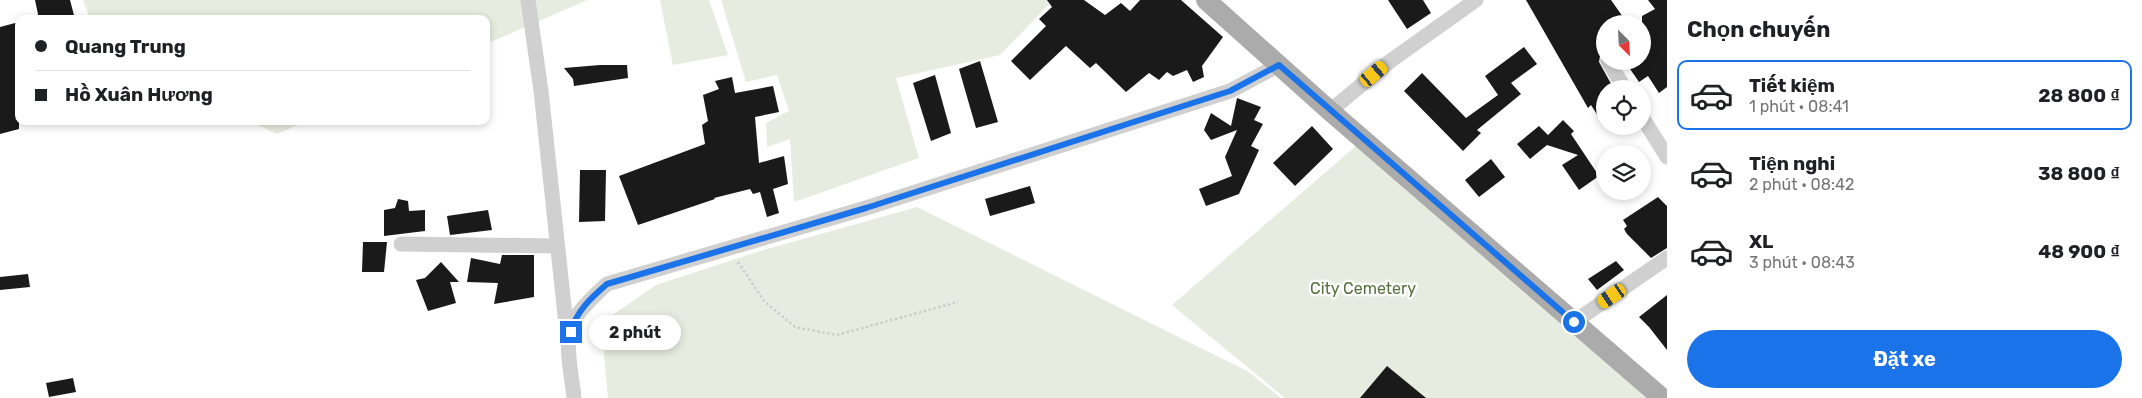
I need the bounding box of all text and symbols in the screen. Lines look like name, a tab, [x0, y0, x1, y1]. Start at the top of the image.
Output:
north arrow	[1596, 15, 1651, 70]
map controls	[1596, 15, 1651, 200]
text: Chọn chuyến	[1687, 16, 1830, 43]
text: Quang Trung	[65, 35, 186, 58]
car	[1357, 59, 1390, 89]
icon: car	[1689, 73, 1734, 118]
text: Tiết kiệm	[1749, 74, 1835, 97]
button: locate	[1596, 80, 1651, 135]
text: Hồ Xuân Hương	[65, 83, 213, 106]
text: 28 800 ₫	[2038, 84, 2120, 107]
text: 1 phút · 08:41	[1749, 97, 1849, 116]
button: layers	[1596, 145, 1651, 200]
icon: car	[1689, 151, 1734, 196]
text: Tiện nghi	[1749, 152, 1835, 175]
text: 38 800 ₫	[2038, 162, 2120, 185]
text: 2 phút · 08:42	[1749, 175, 1854, 194]
icon: car	[1689, 229, 1734, 274]
text: XL	[1749, 230, 1773, 253]
text: 48 900 ₫	[2038, 240, 2120, 263]
text: 3 phút · 08:43	[1749, 253, 1855, 272]
park label: City Cemetery	[1310, 279, 1416, 298]
car	[1595, 281, 1628, 311]
route start	[1563, 311, 1585, 333]
callout: 2 phút	[588, 314, 681, 350]
route end	[560, 321, 582, 343]
text: 2 phút	[609, 323, 661, 342]
button: Đặt xe	[1687, 330, 2122, 388]

